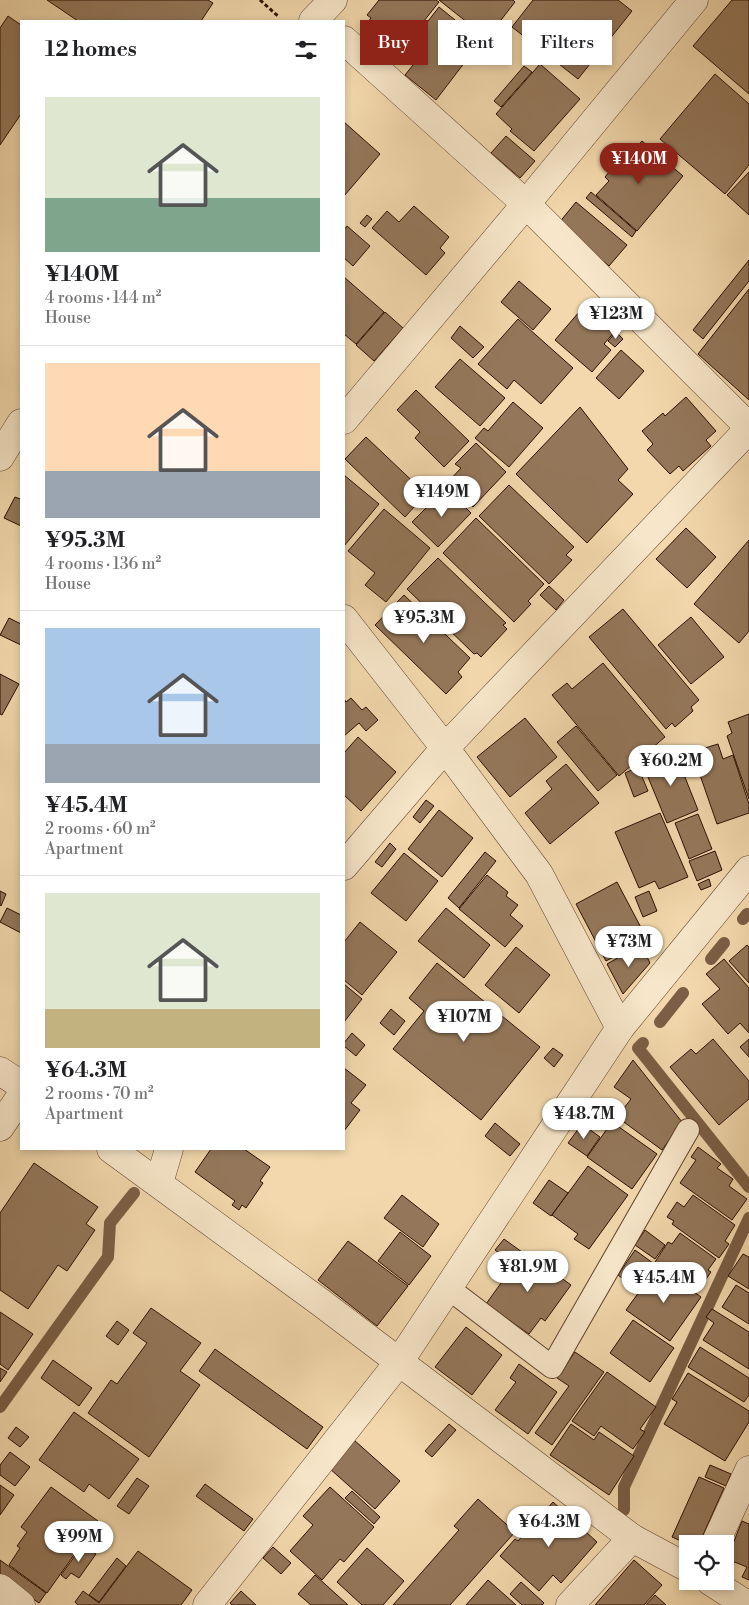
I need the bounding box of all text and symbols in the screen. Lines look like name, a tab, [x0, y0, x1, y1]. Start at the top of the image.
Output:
chip: Buy	[360, 20, 428, 65]
chip: Rent	[438, 20, 512, 65]
chip: Filters	[522, 20, 612, 65]
icon: filters	[292, 36, 320, 64]
text: 12 homes	[45, 37, 137, 63]
icon: home	[138, 130, 228, 220]
pin: ¥140M	[604, 142, 674, 185]
text: ¥140M	[611, 149, 667, 169]
text: ¥140M	[45, 262, 119, 288]
text: 4 rooms · 144 m²	[45, 288, 161, 308]
pin: ¥123M	[581, 298, 651, 340]
text: ¥123M	[589, 304, 643, 324]
text: House	[45, 308, 91, 328]
icon: home	[138, 395, 228, 485]
pin: ¥149M	[407, 476, 477, 518]
text: ¥149M	[415, 482, 469, 502]
text: ¥95.3M	[45, 528, 125, 554]
text: 4 rooms · 136 m²	[45, 554, 161, 574]
text: House	[45, 574, 91, 594]
pin: ¥95.3M	[383, 602, 465, 644]
text: ¥95.3M	[393, 608, 455, 628]
icon: home	[138, 660, 228, 750]
pin: ¥60.2M	[630, 744, 712, 787]
text: ¥60.2M	[639, 751, 703, 771]
text: ¥45.4M	[45, 793, 127, 819]
text: 2 rooms · 60 m²	[45, 819, 156, 839]
text: Apartment	[45, 839, 124, 859]
icon: home	[138, 925, 228, 1015]
pin: ¥73M	[599, 926, 659, 968]
text: ¥73M	[606, 932, 652, 952]
pin: ¥107M	[429, 1000, 499, 1043]
text: ¥107M	[436, 1007, 492, 1027]
text: ¥64.3M	[45, 1058, 127, 1084]
text: 2 rooms · 70 m²	[45, 1084, 154, 1104]
pin: ¥48.7M	[543, 1098, 625, 1140]
text: Apartment	[45, 1104, 124, 1124]
text: ¥48.7M	[553, 1104, 615, 1124]
pin: ¥81.9M	[487, 1250, 569, 1293]
text: ¥81.9M	[498, 1257, 558, 1277]
pin: ¥45.4M	[623, 1262, 705, 1304]
text: ¥45.4M	[633, 1268, 695, 1288]
pin: ¥64.3M	[508, 1506, 590, 1548]
text: ¥64.3M	[518, 1512, 580, 1532]
pin: ¥99M	[49, 1520, 109, 1563]
text: ¥99M	[55, 1527, 103, 1547]
map controls	[679, 1535, 734, 1590]
button: locate	[679, 1535, 734, 1590]

